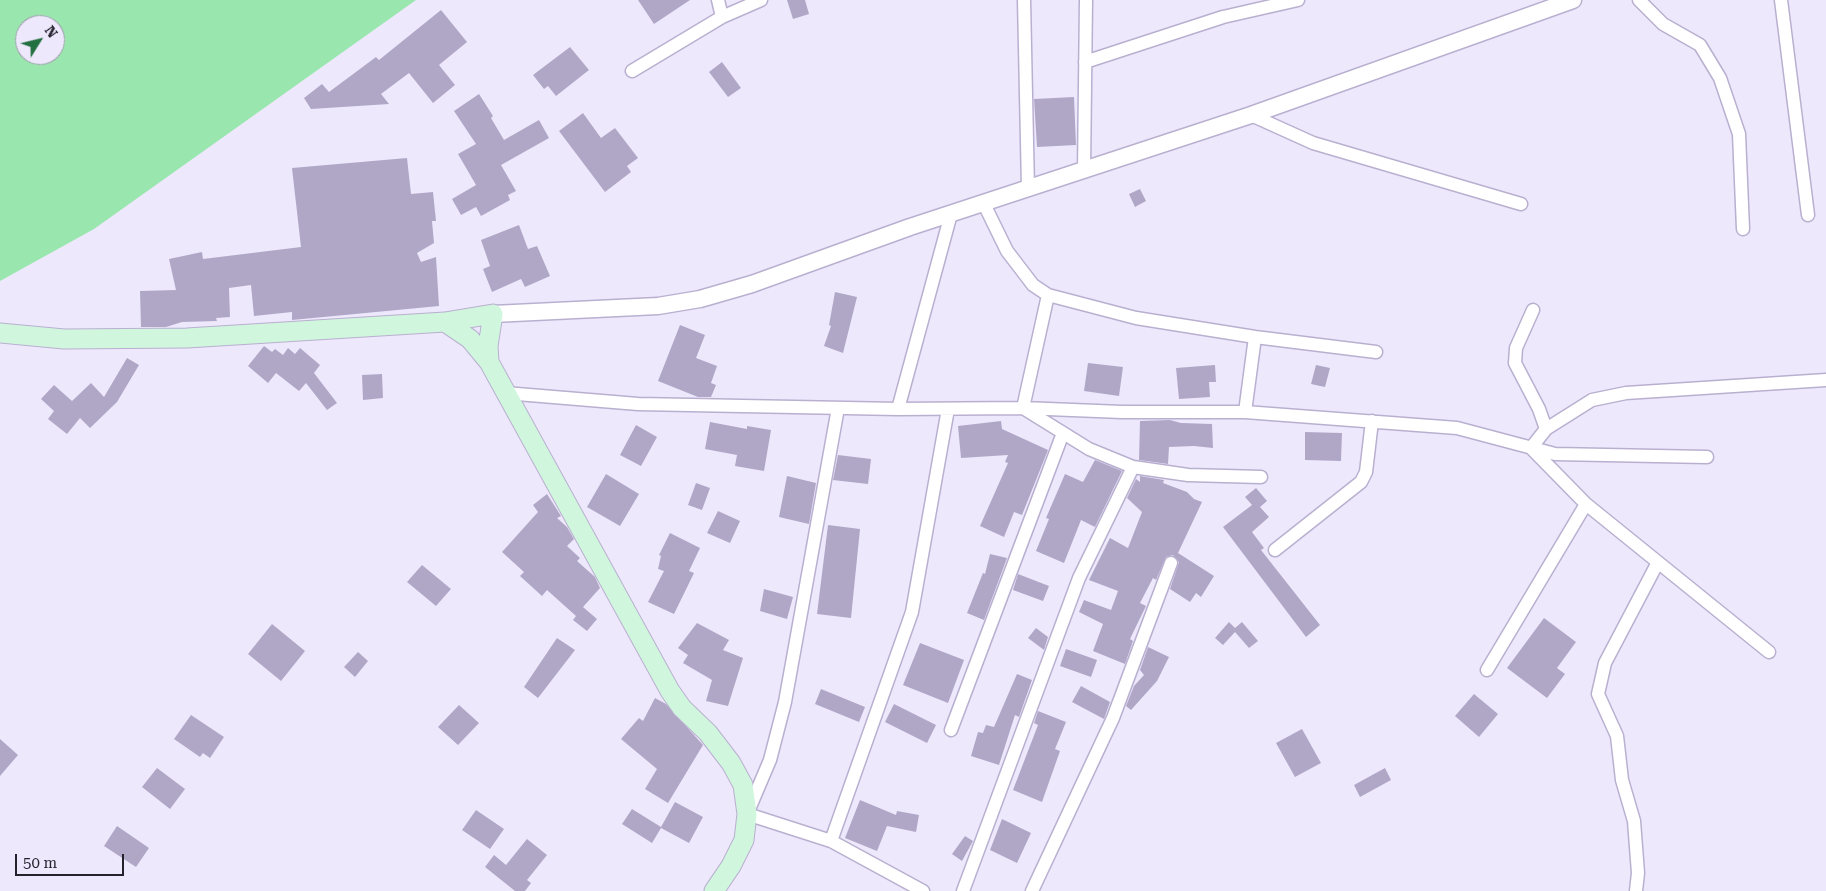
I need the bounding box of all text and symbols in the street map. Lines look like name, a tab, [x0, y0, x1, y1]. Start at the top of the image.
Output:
north arrow	[15, 15, 65, 65]
text: N	[42, 23, 61, 41]
scale bar	[18, 844, 126, 876]
text: 50 m	[23, 854, 57, 872]

